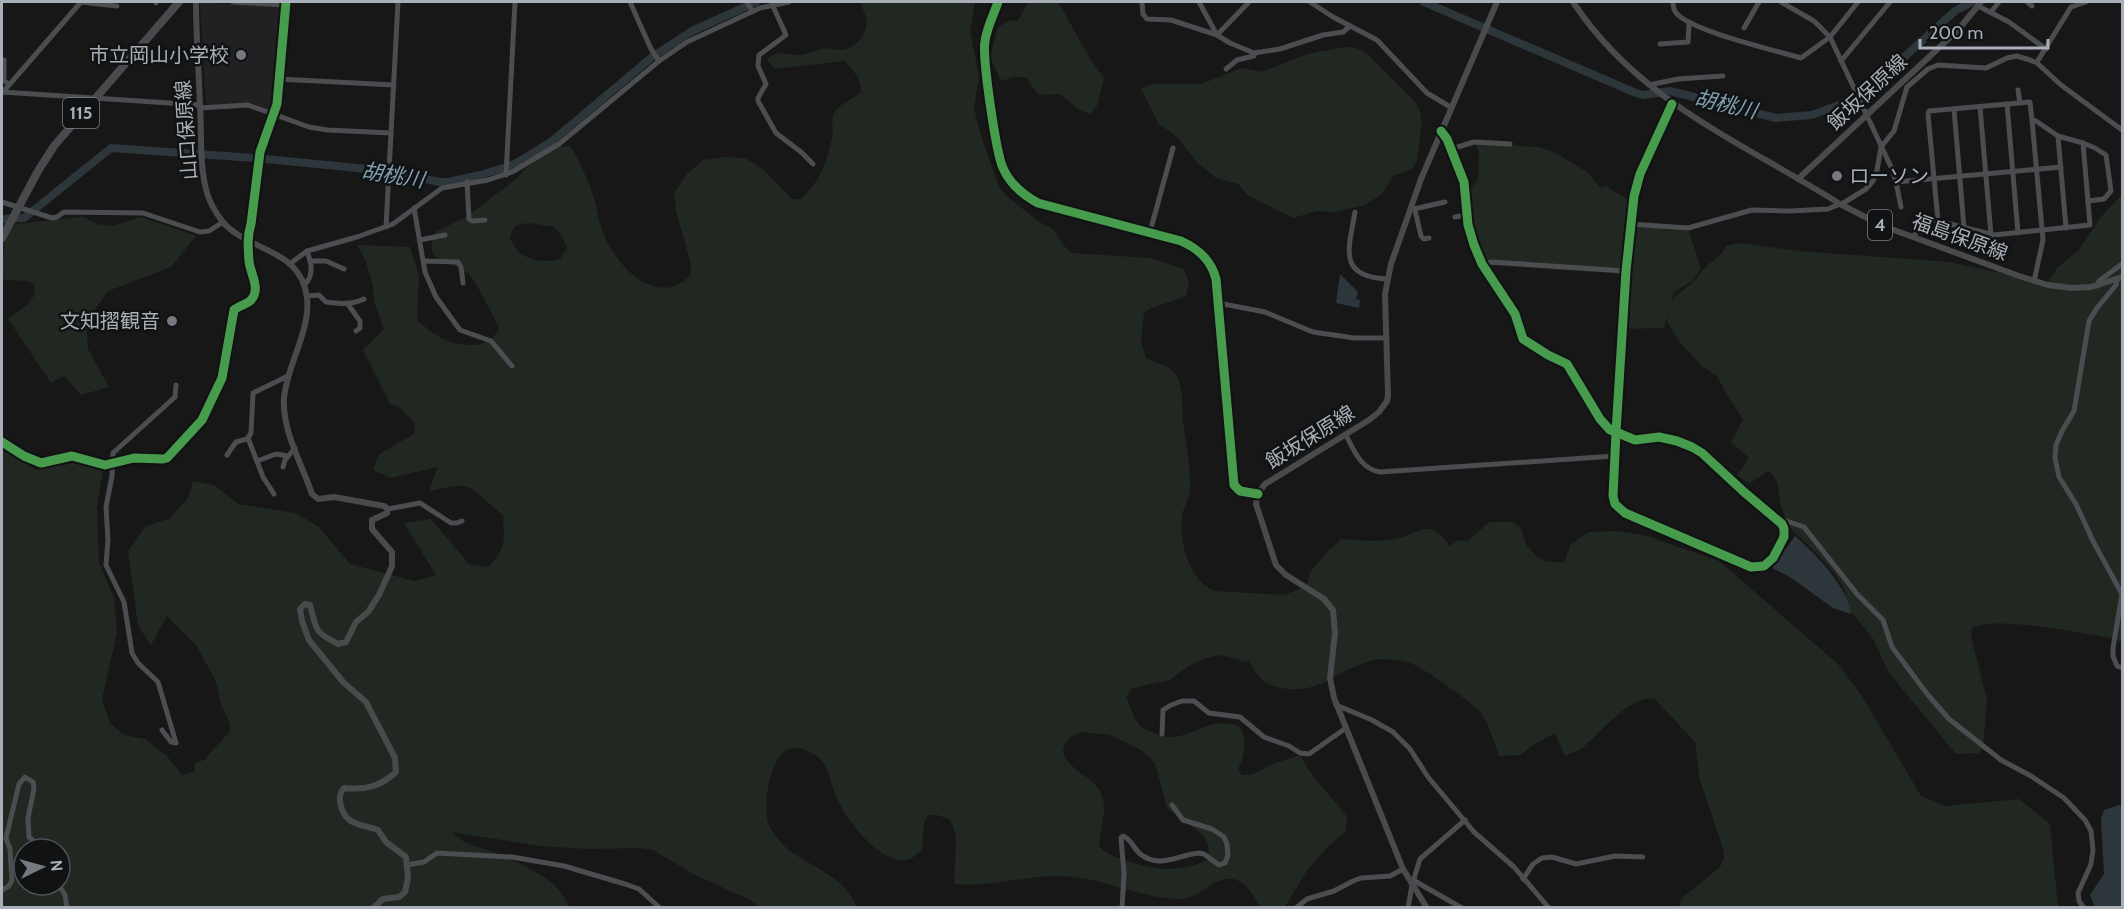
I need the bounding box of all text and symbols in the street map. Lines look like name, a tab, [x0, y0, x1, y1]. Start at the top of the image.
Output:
scale bar	[1920, 12, 2048, 50]
text: 200 m	[1929, 22, 1983, 44]
place label: 市立岡山小学校	[89, 43, 229, 67]
marker: 市立岡山小学校	[234, 48, 248, 62]
street label: 飯坂保原線	[1822, 49, 1912, 135]
street label: 山口保原線	[171, 79, 201, 181]
water label: 胡桃川	[1692, 85, 1761, 124]
road number: 115	[63, 98, 99, 128]
water label: 胡桃川	[360, 158, 428, 193]
place label: ローソン	[1849, 164, 1929, 188]
marker: ローソン	[1830, 169, 1844, 183]
street label: 福島保原線	[1909, 209, 2011, 265]
road number: 4	[1868, 210, 1892, 240]
place label: 文知摺観音	[60, 309, 160, 333]
marker: 文知摺観音	[165, 314, 179, 328]
street label: 飯坂保原線	[1261, 400, 1359, 474]
north arrow	[12, 837, 72, 897]
text: N	[46, 859, 66, 872]

